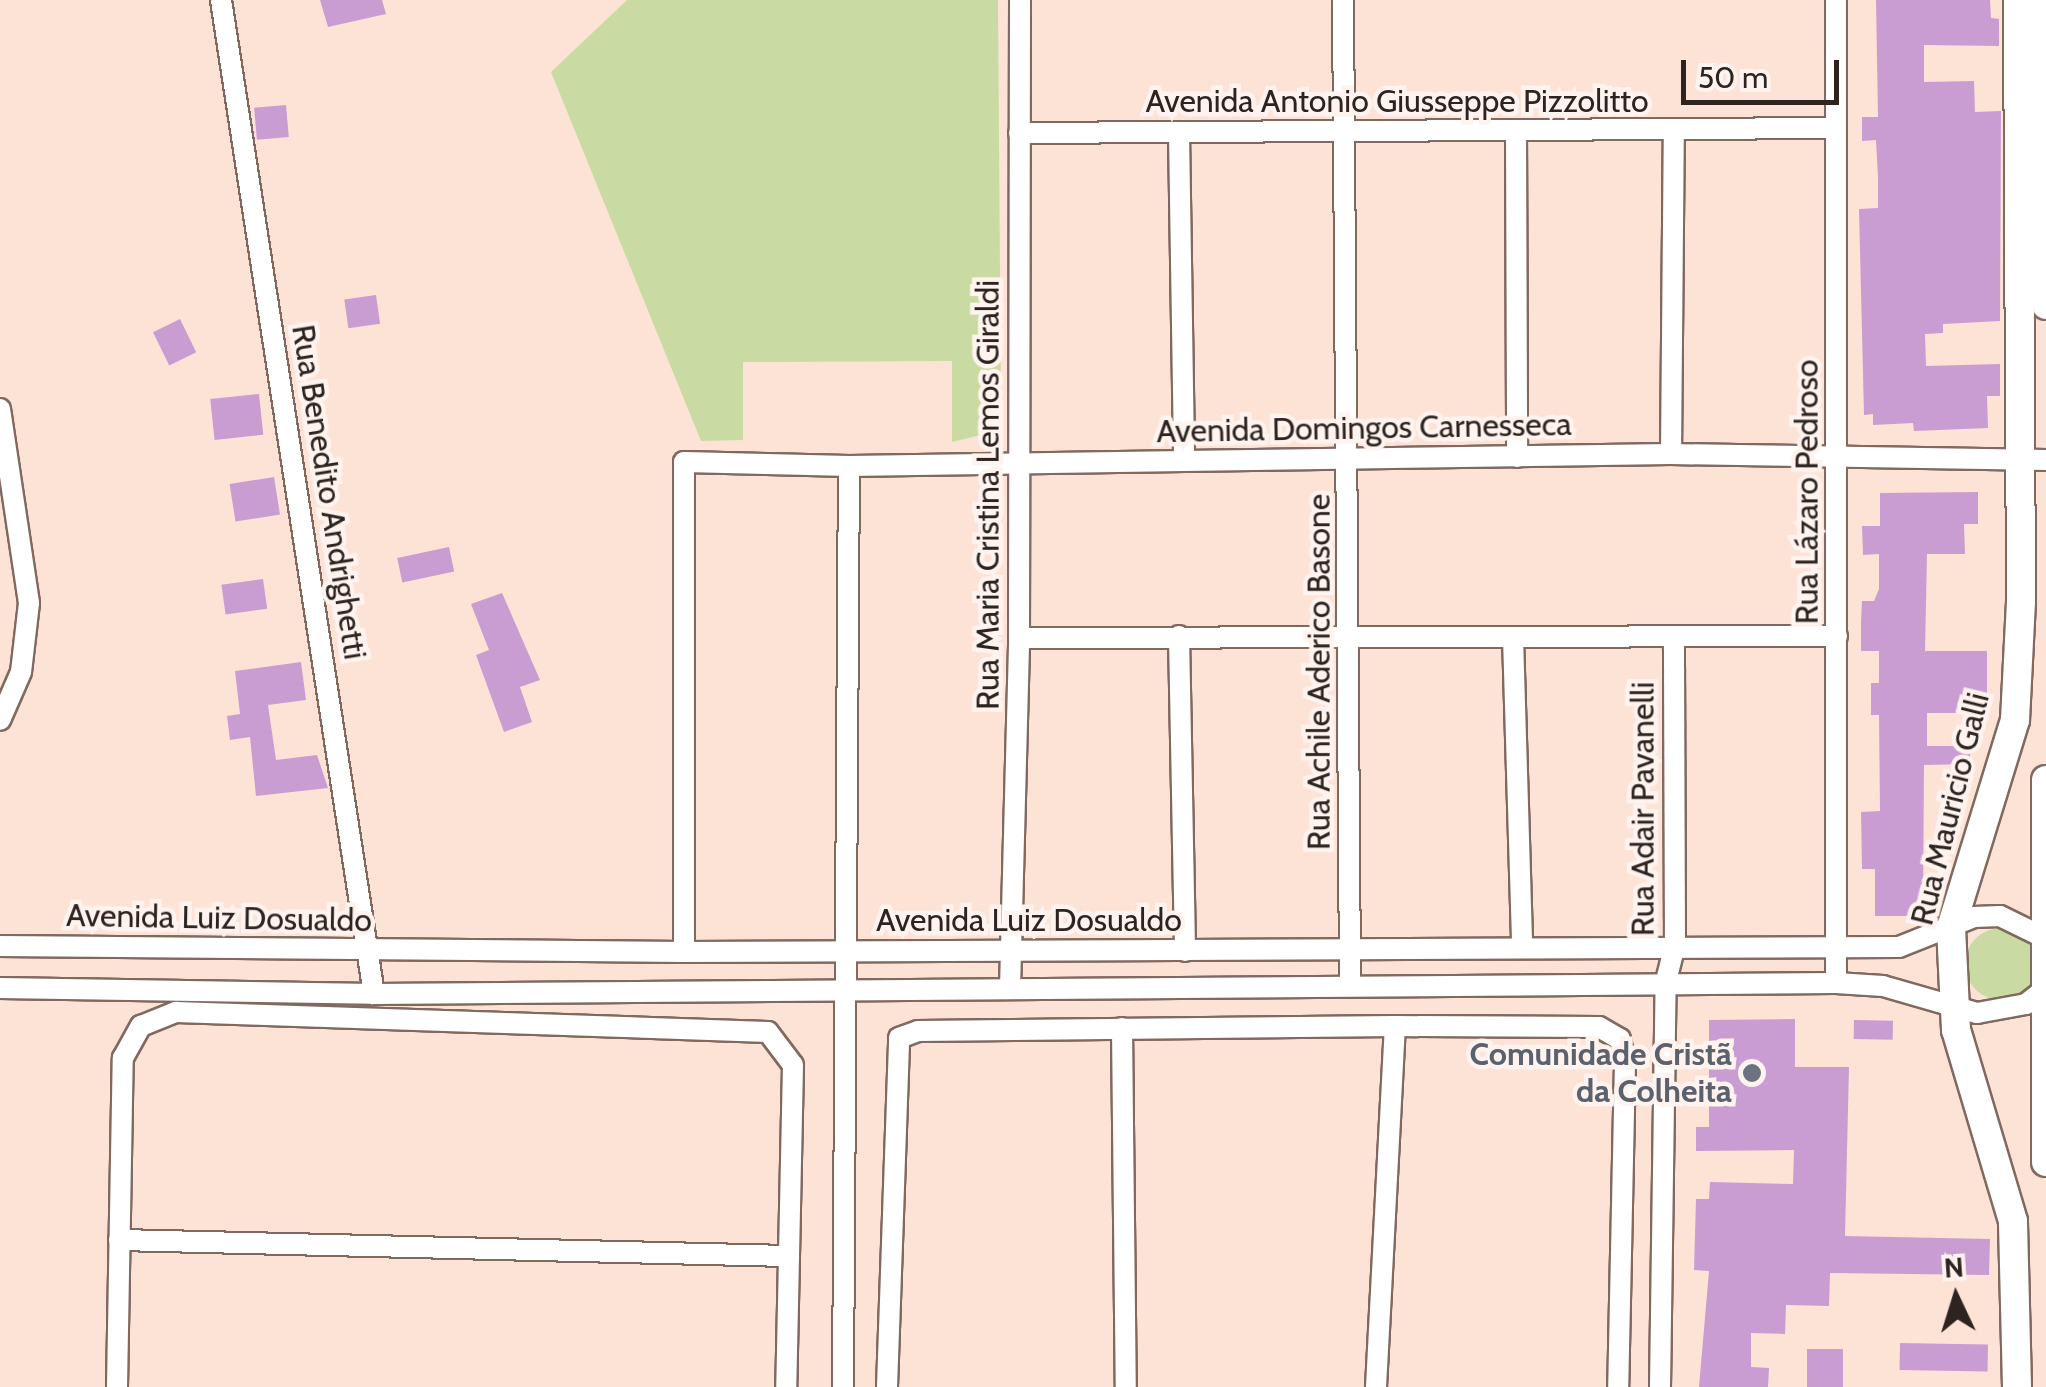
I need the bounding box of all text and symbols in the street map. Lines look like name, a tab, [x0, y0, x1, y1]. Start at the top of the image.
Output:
scale bar	[1686, 40, 1844, 102]
text: 50 m	[1698, 59, 1768, 96]
street label: Avenida Antonio Giusseppe Pizzolitto	[1145, 82, 1649, 120]
street label: Rua Maria Cristina Lemos Giraldi	[969, 280, 1007, 710]
street label: Rua Benedito Andrighetti	[284, 322, 374, 662]
street label: Rua Lázaro Pedroso	[1788, 360, 1826, 624]
street label: Avenida Domingos Carnesseca	[1156, 405, 1572, 451]
street label: Rua Achile Aderico Basone	[1300, 494, 1338, 850]
street label: Rua Adair Pavanelli	[1624, 682, 1662, 936]
street label: Rua Mauricio Galli	[1903, 689, 1997, 929]
street label: Avenida Luiz Dosualdo	[66, 896, 372, 940]
street label: Avenida Luiz Dosualdo	[876, 901, 1182, 939]
place label: Comunidade Cristã da Colheita	[1470, 1036, 1732, 1111]
marker: Comunidade Cristã da Colheita	[1741, 1062, 1763, 1084]
north arrow	[1906, 1247, 2006, 1347]
text: N	[1943, 1249, 1965, 1285]

